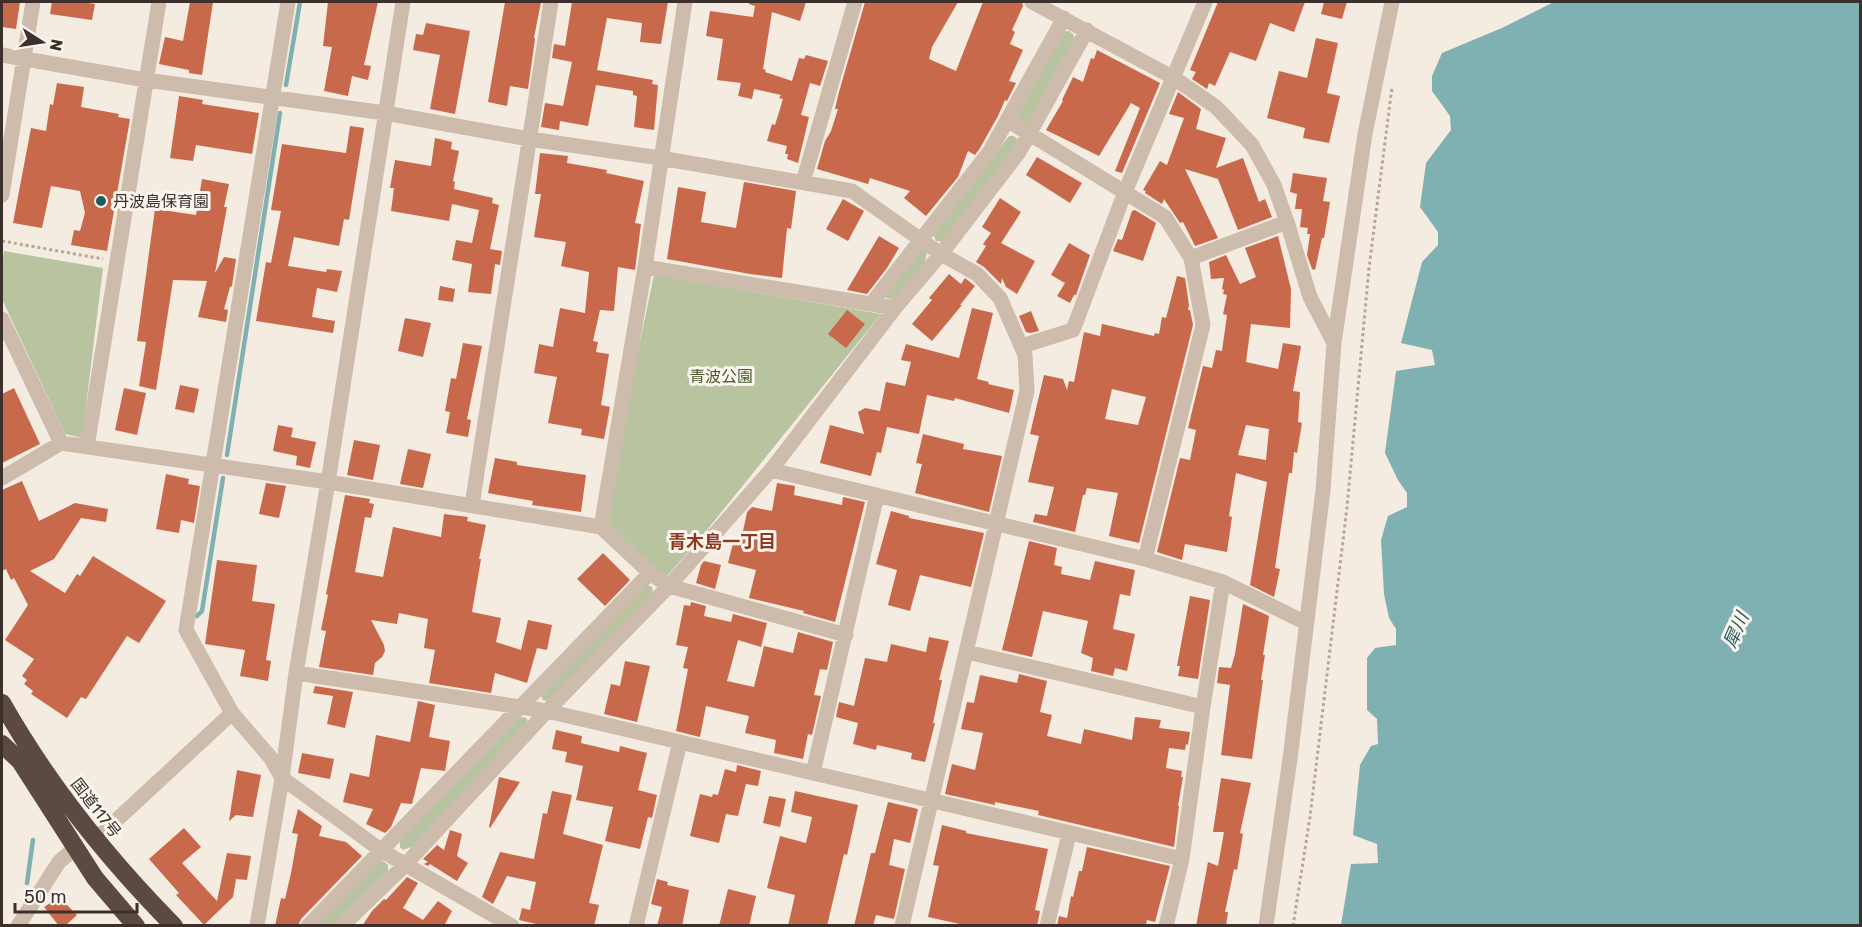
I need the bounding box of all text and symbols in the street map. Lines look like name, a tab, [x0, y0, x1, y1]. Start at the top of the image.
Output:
north arrow	[12, 12, 72, 72]
text: N	[46, 37, 67, 53]
place label: 丹波島保育園	[113, 192, 209, 211]
marker: 丹波島保育園	[94, 194, 108, 208]
park label: 青波公園	[689, 367, 753, 386]
district label: 青木島一丁目	[668, 531, 776, 553]
water label: 犀川	[1719, 607, 1754, 651]
street label: 国道117号	[67, 775, 125, 841]
scale bar	[15, 876, 136, 914]
text: 50 m	[24, 886, 67, 908]

